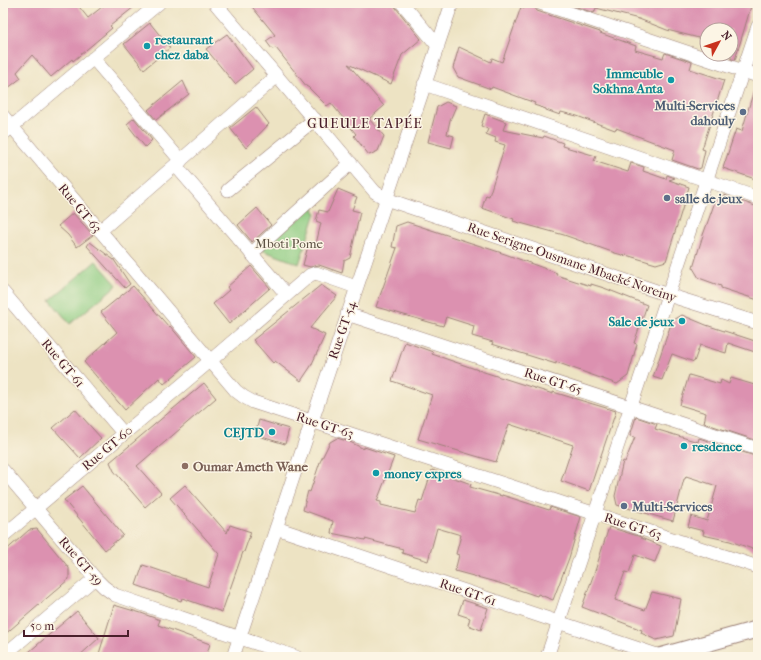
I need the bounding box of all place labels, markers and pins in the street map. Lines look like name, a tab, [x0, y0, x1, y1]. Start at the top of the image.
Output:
place label: restaurant chez daba	[154, 32, 214, 62]
marker: restaurant chez daba	[142, 41, 152, 51]
place label: Immeuble Sokhna Anta	[593, 66, 664, 96]
marker: Immeuble Sokhna Anta	[666, 75, 676, 85]
place label: Multi-Services dahouly	[654, 98, 736, 129]
marker: Multi-Services dahouly	[738, 107, 748, 117]
place label: salle de jeux	[675, 191, 742, 206]
marker: salle de jeux	[662, 193, 672, 203]
place label: Sale de jeux	[608, 314, 674, 329]
marker: Sale de jeux	[677, 316, 687, 326]
place label: CEJTD	[224, 425, 264, 441]
marker: CEJTD	[267, 427, 277, 437]
place label: resdence	[691, 439, 742, 454]
marker: resdence	[679, 441, 689, 451]
place label: Oumar Ameth Wane	[193, 459, 308, 474]
marker: Oumar Ameth Wane	[180, 461, 190, 471]
place label: money expres	[383, 466, 462, 482]
marker: money expres	[371, 468, 381, 478]
place label: Multi-Services	[631, 499, 713, 514]
marker: Multi-Services	[619, 501, 629, 511]

